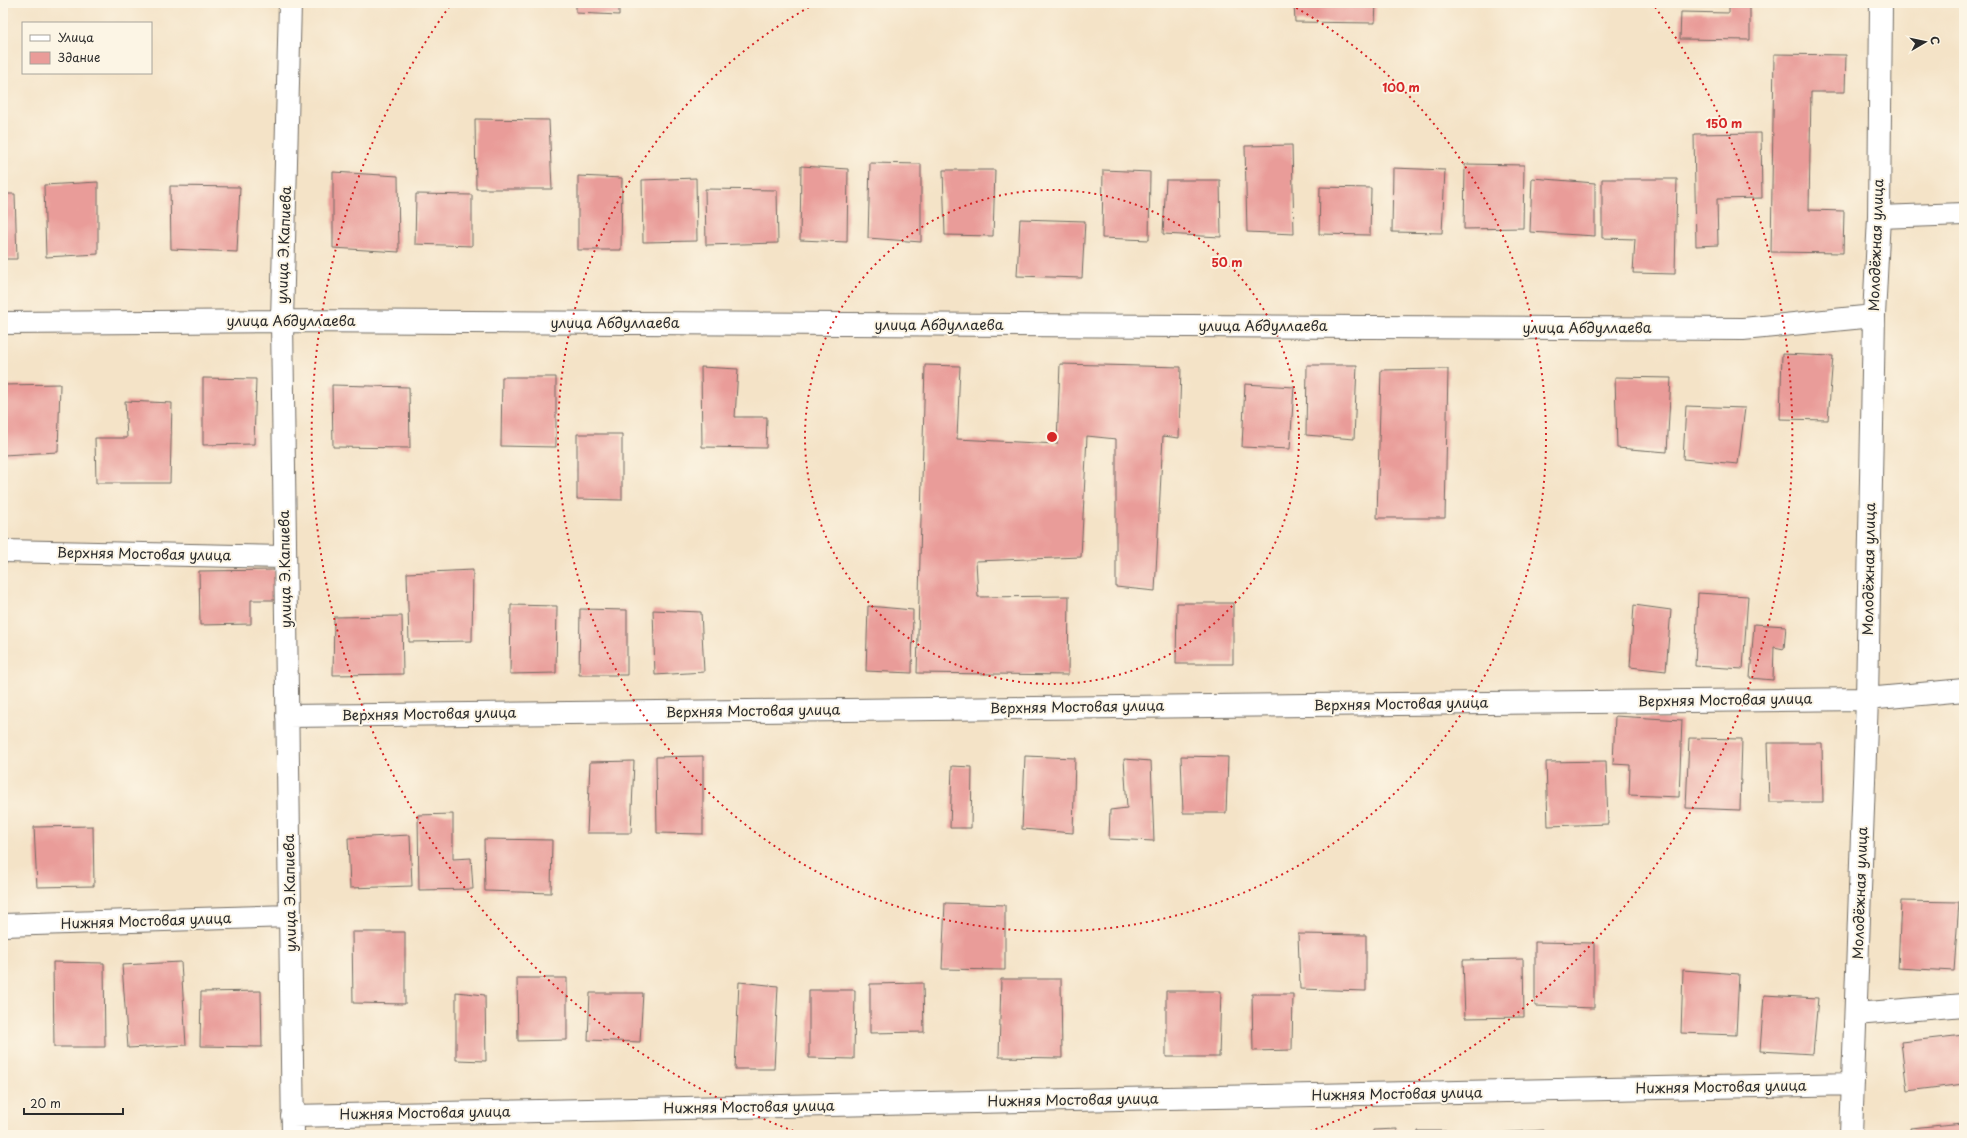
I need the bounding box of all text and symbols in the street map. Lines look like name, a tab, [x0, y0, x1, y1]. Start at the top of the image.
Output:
legend	[22, 22, 152, 74]
north arrow	[1905, 22, 1945, 62]
text: Улица	[58, 28, 94, 46]
text: С	[1926, 35, 1944, 46]
text: Здание	[58, 48, 100, 66]
text: 100 m	[1382, 78, 1420, 96]
text: 150 m	[1706, 114, 1742, 132]
street label: Молодёжная улица	[1863, 178, 1888, 312]
street label: улица Э.Капиева	[271, 185, 296, 304]
text: 50 m	[1211, 253, 1243, 271]
street label: улица Абдуллаева	[227, 310, 356, 331]
street label: улица Абдуллаева	[551, 312, 680, 333]
street label: улица Абдуллаева	[875, 314, 1004, 335]
street label: улица Абдуллаева	[1199, 315, 1328, 336]
street label: улица Абдуллаева	[1523, 317, 1652, 338]
centre of rings	[1045, 430, 1059, 444]
street label: Молодёжная улица	[1857, 502, 1880, 636]
street label: улица Э.Капиева	[273, 510, 296, 628]
street label: Верхняя Мостовая улица	[57, 541, 232, 566]
street label: Верхняя Мостовая улица	[1638, 687, 1813, 712]
street label: Верхняя Мостовая улица	[1314, 691, 1489, 716]
street label: Верхняя Мостовая улица	[990, 694, 1165, 719]
street label: Верхняя Мостовая улица	[666, 698, 841, 723]
street label: Верхняя Мостовая улица	[342, 701, 517, 726]
street label: Молодёжная улица	[1847, 826, 1872, 960]
street label: улица Э.Капиева	[278, 834, 301, 952]
street label: Нижняя Мостовая улица	[60, 907, 232, 934]
street label: Нижняя Мостовая улица	[1635, 1075, 1807, 1098]
street label: Нижняя Мостовая улица	[1311, 1082, 1483, 1105]
street label: Нижняя Мостовая улица	[987, 1088, 1159, 1111]
scale bar	[24, 1090, 123, 1116]
text: 20 m	[30, 1094, 61, 1112]
street label: Нижняя Мостовая улица	[663, 1095, 835, 1118]
street label: Нижняя Мостовая улица	[339, 1101, 511, 1124]

